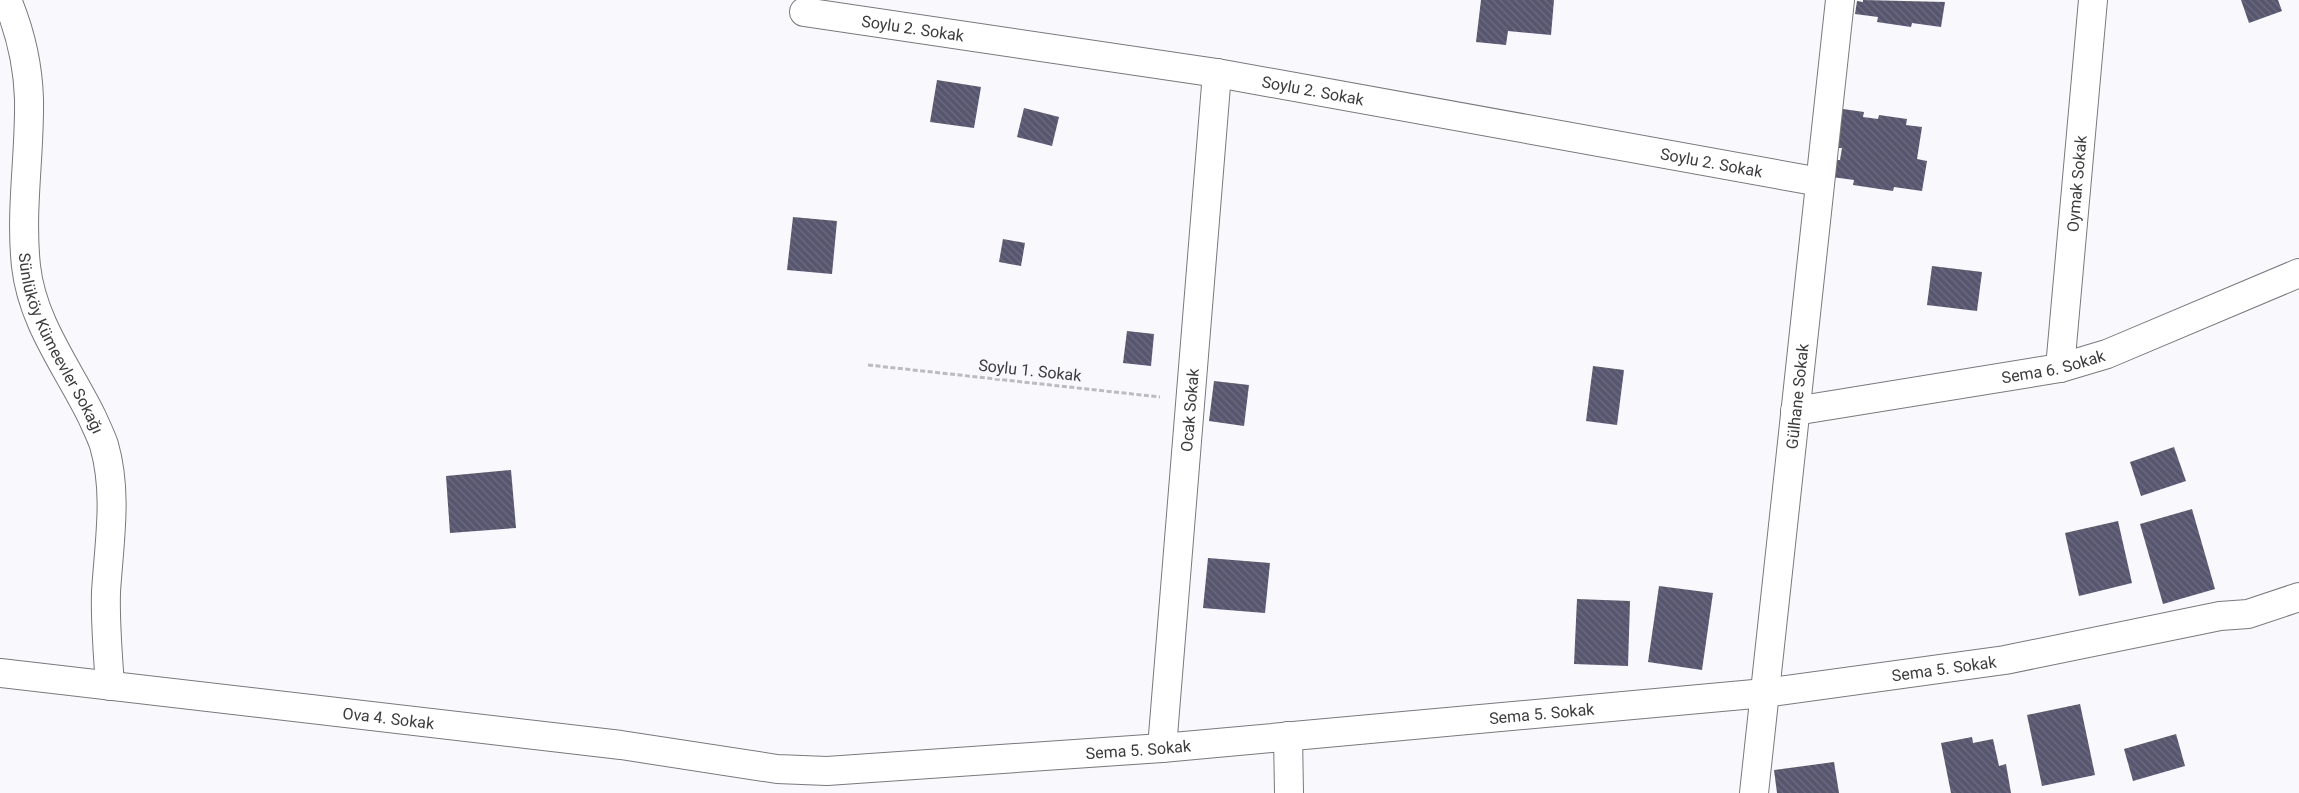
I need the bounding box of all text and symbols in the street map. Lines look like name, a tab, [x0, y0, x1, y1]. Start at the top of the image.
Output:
street label: Soylu 2. Sokak	[860, 12, 966, 46]
street label: Soylu 2. Sokak	[1260, 72, 1366, 110]
street label: Oymak Sokak	[2063, 134, 2091, 233]
street label: Soylu 2. Sokak	[1659, 144, 1765, 182]
street label: Sünlüköy Kümeevler Sokağı	[15, 252, 107, 437]
street label: Gülhane Sokak	[1782, 342, 1813, 450]
street label: Sema 6. Sokak	[2000, 346, 2108, 387]
street label: Soylu 1. Sokak	[977, 356, 1083, 385]
street label: Ocak Sokak	[1177, 367, 1203, 453]
street label: Sema 5. Sokak	[1891, 652, 1998, 685]
street label: Sema 5. Sokak	[1488, 700, 1596, 728]
street label: Ova 4. Sokak	[342, 704, 436, 733]
street label: Sema 5. Sokak	[1085, 736, 1193, 763]

